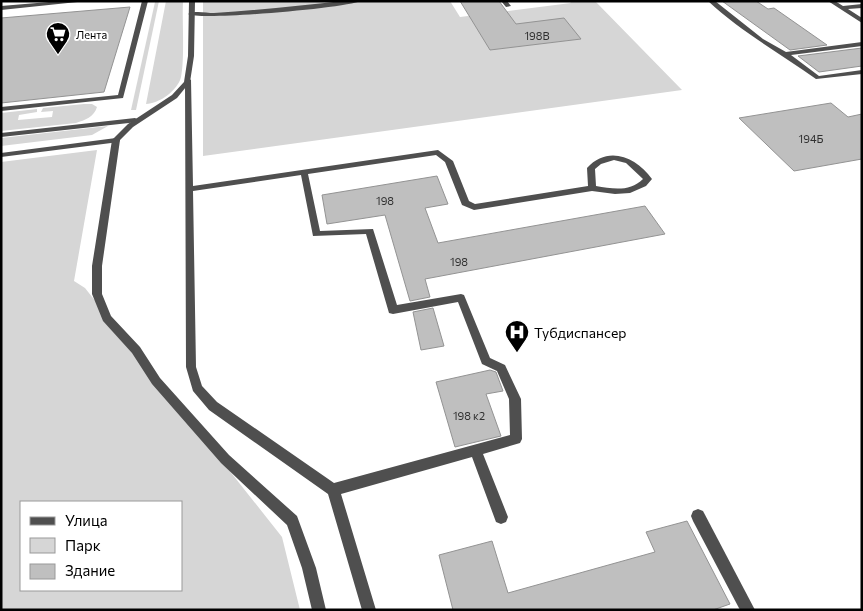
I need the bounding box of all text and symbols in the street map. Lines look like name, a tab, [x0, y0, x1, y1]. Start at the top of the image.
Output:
supermarket icon: Лента	[45, 21, 71, 55]
place label: Лента	[76, 28, 107, 41]
house number: 198В	[524, 29, 550, 42]
house number: 194Б	[799, 132, 824, 145]
house number: 198	[376, 194, 394, 207]
house number: 198	[450, 255, 468, 268]
hospital icon: Тубдиспансер	[504, 319, 530, 353]
place label: Тубдиспансер	[534, 324, 627, 341]
house number: 198 к2	[453, 409, 485, 422]
legend	[20, 501, 182, 591]
text: Улица	[65, 511, 107, 529]
text: Парк	[65, 536, 101, 554]
text: Здание	[65, 561, 115, 579]

